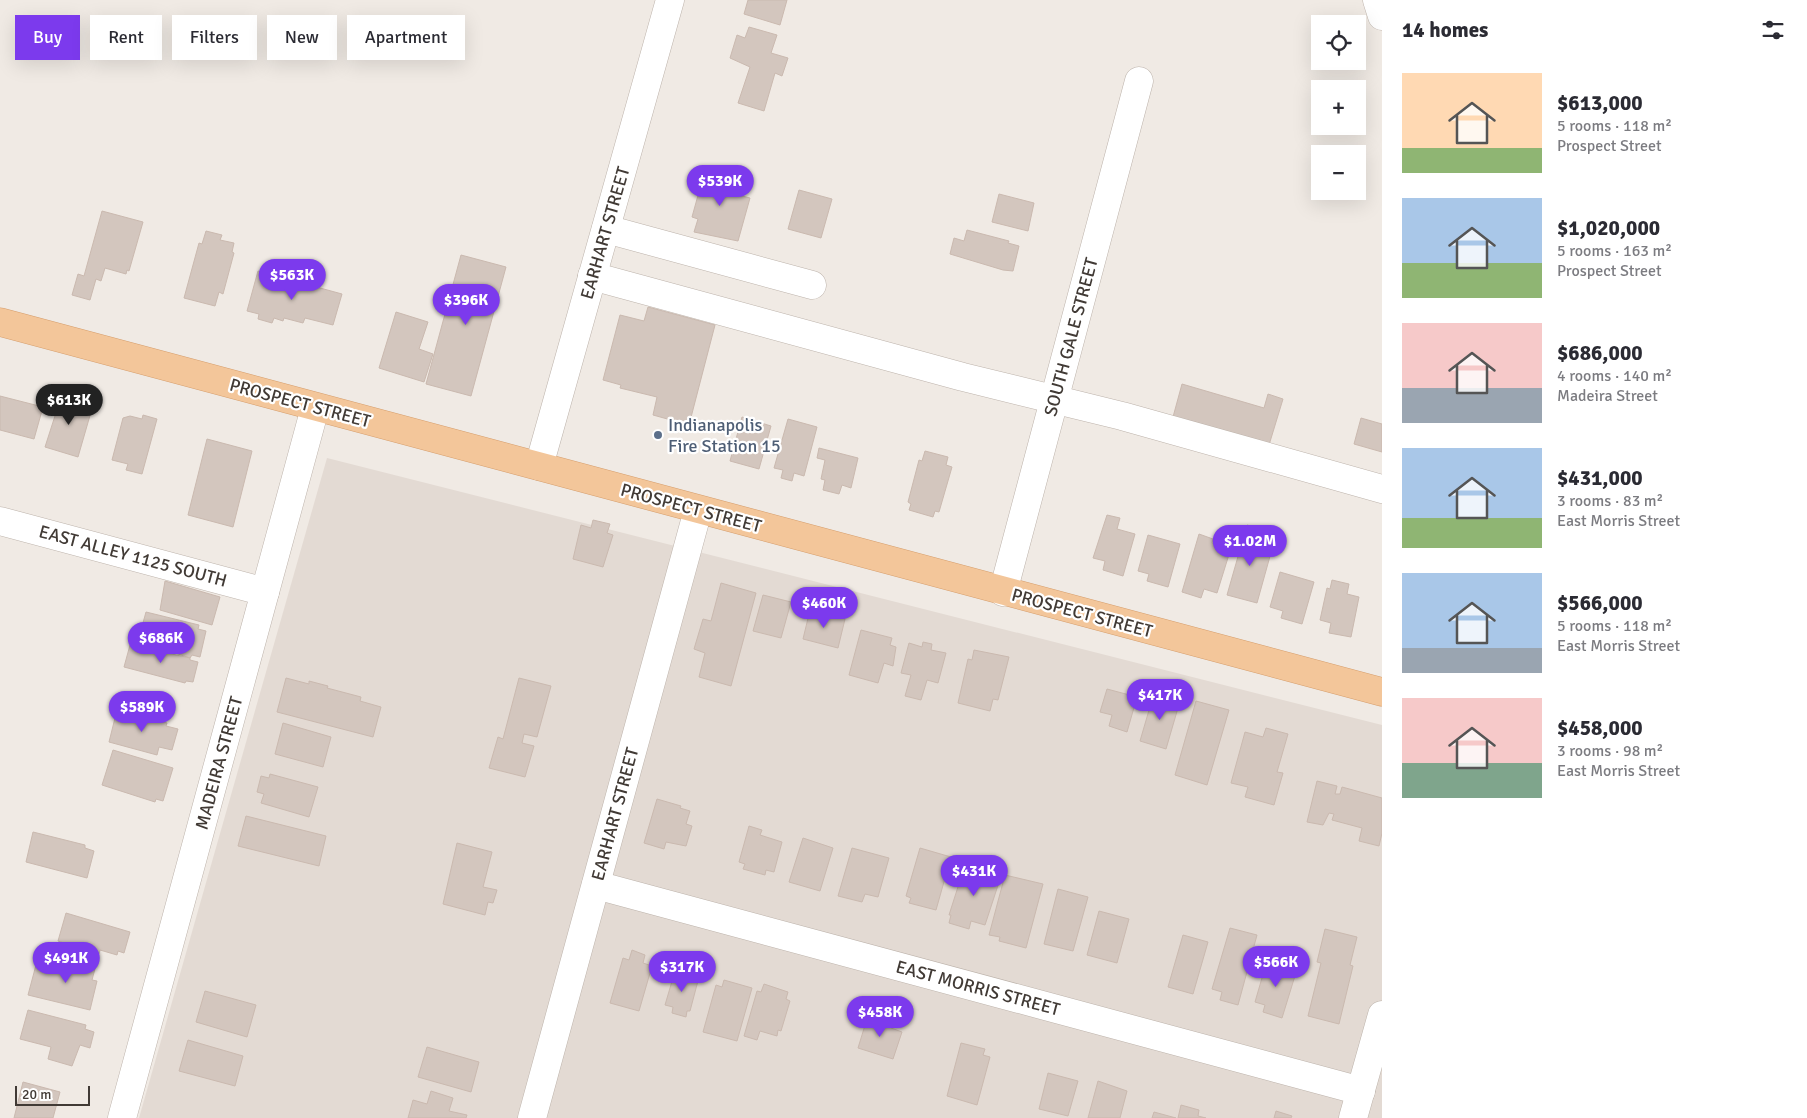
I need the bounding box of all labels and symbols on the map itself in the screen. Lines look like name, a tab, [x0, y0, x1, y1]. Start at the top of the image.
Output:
street label: EARHART STREET	[576, 164, 634, 302]
pin: $539K	[685, 164, 755, 207]
street label: SOUTH GALE STREET	[1039, 255, 1103, 419]
pin: $563K	[257, 258, 327, 301]
pin: $396K	[431, 284, 501, 326]
street label: PROSPECT STREET	[227, 374, 373, 432]
pin: $613K	[34, 384, 104, 426]
place label: Indianapolis Fire Station 15	[668, 414, 781, 457]
marker: Indianapolis Fire Station 15	[652, 429, 664, 441]
street label: PROSPECT STREET	[618, 479, 764, 537]
street label: EAST ALLEY 1125 SOUTH	[37, 520, 229, 592]
pin: $1.02M	[1209, 524, 1291, 567]
street label: PROSPECT STREET	[1009, 584, 1155, 642]
pin: $460K	[789, 586, 859, 629]
pin: $686K	[126, 622, 196, 664]
pin: $417K	[1125, 678, 1195, 721]
pin: $589K	[107, 690, 177, 733]
street label: MADEIRA STREET	[191, 694, 247, 832]
street label: EARHART STREET	[587, 745, 643, 883]
pin: $431K	[939, 854, 1009, 897]
pin: $491K	[31, 942, 101, 984]
pin: $566K	[1241, 946, 1311, 988]
pin: $317K	[647, 950, 717, 993]
street label: EAST MORRIS STREET	[893, 955, 1063, 1021]
pin: $458K	[845, 996, 915, 1038]
scale bar	[15, 1083, 90, 1106]

